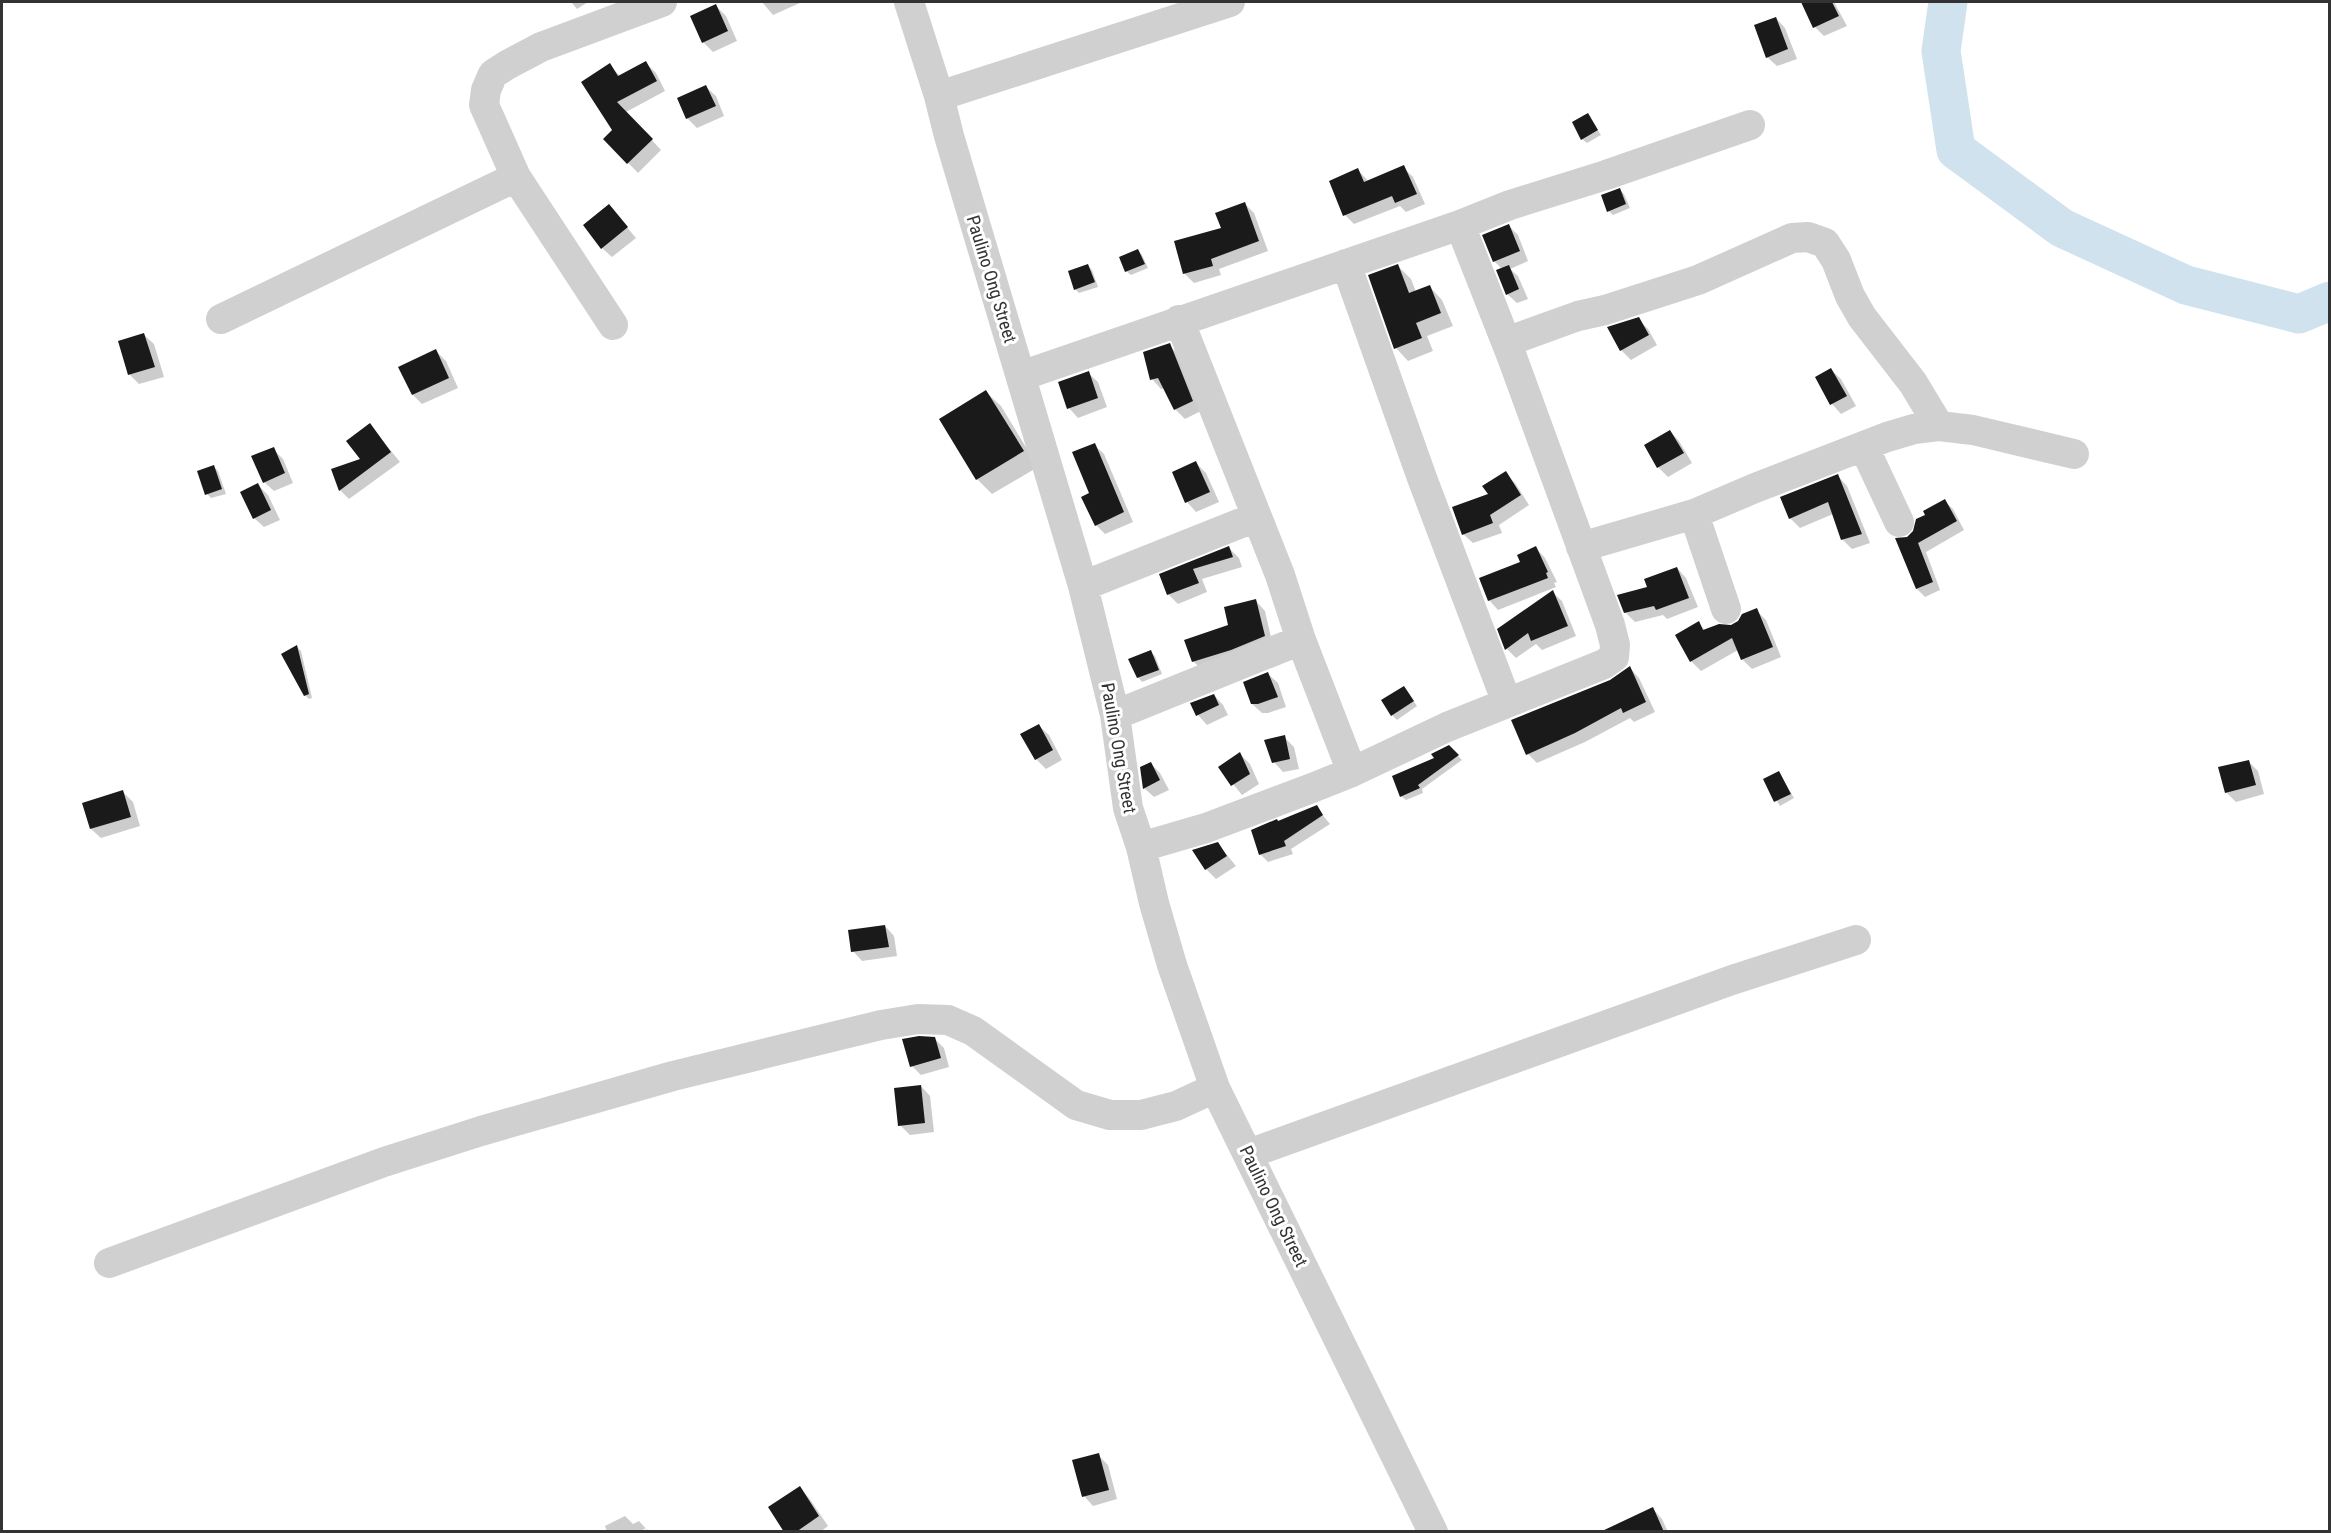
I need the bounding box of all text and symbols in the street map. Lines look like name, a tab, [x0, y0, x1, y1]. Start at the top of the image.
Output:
street label: Paulino Ong Street	[963, 213, 1021, 345]
street label: Paulino Ong Street	[1097, 681, 1141, 815]
street label: Paulino Ong Street	[1236, 1142, 1312, 1270]

